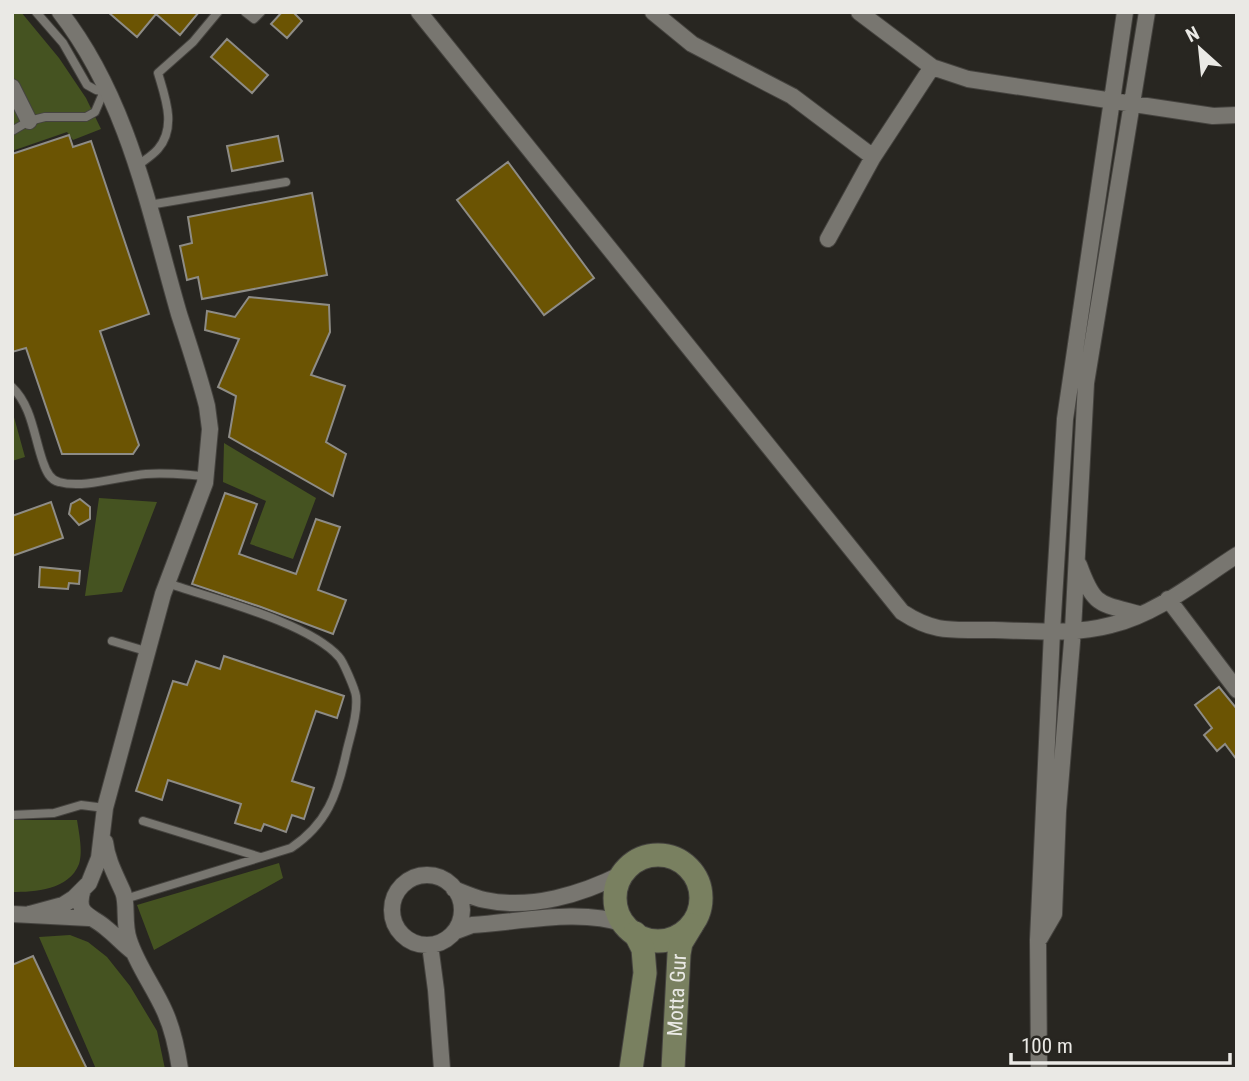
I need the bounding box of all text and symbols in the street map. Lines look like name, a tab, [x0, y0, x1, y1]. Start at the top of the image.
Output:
north arrow	[1165, 14, 1235, 84]
text: N	[1182, 21, 1203, 47]
street label: Motta Gur	[663, 953, 691, 1037]
scale bar	[1011, 1021, 1230, 1066]
text: 100 m	[1021, 1034, 1073, 1058]

